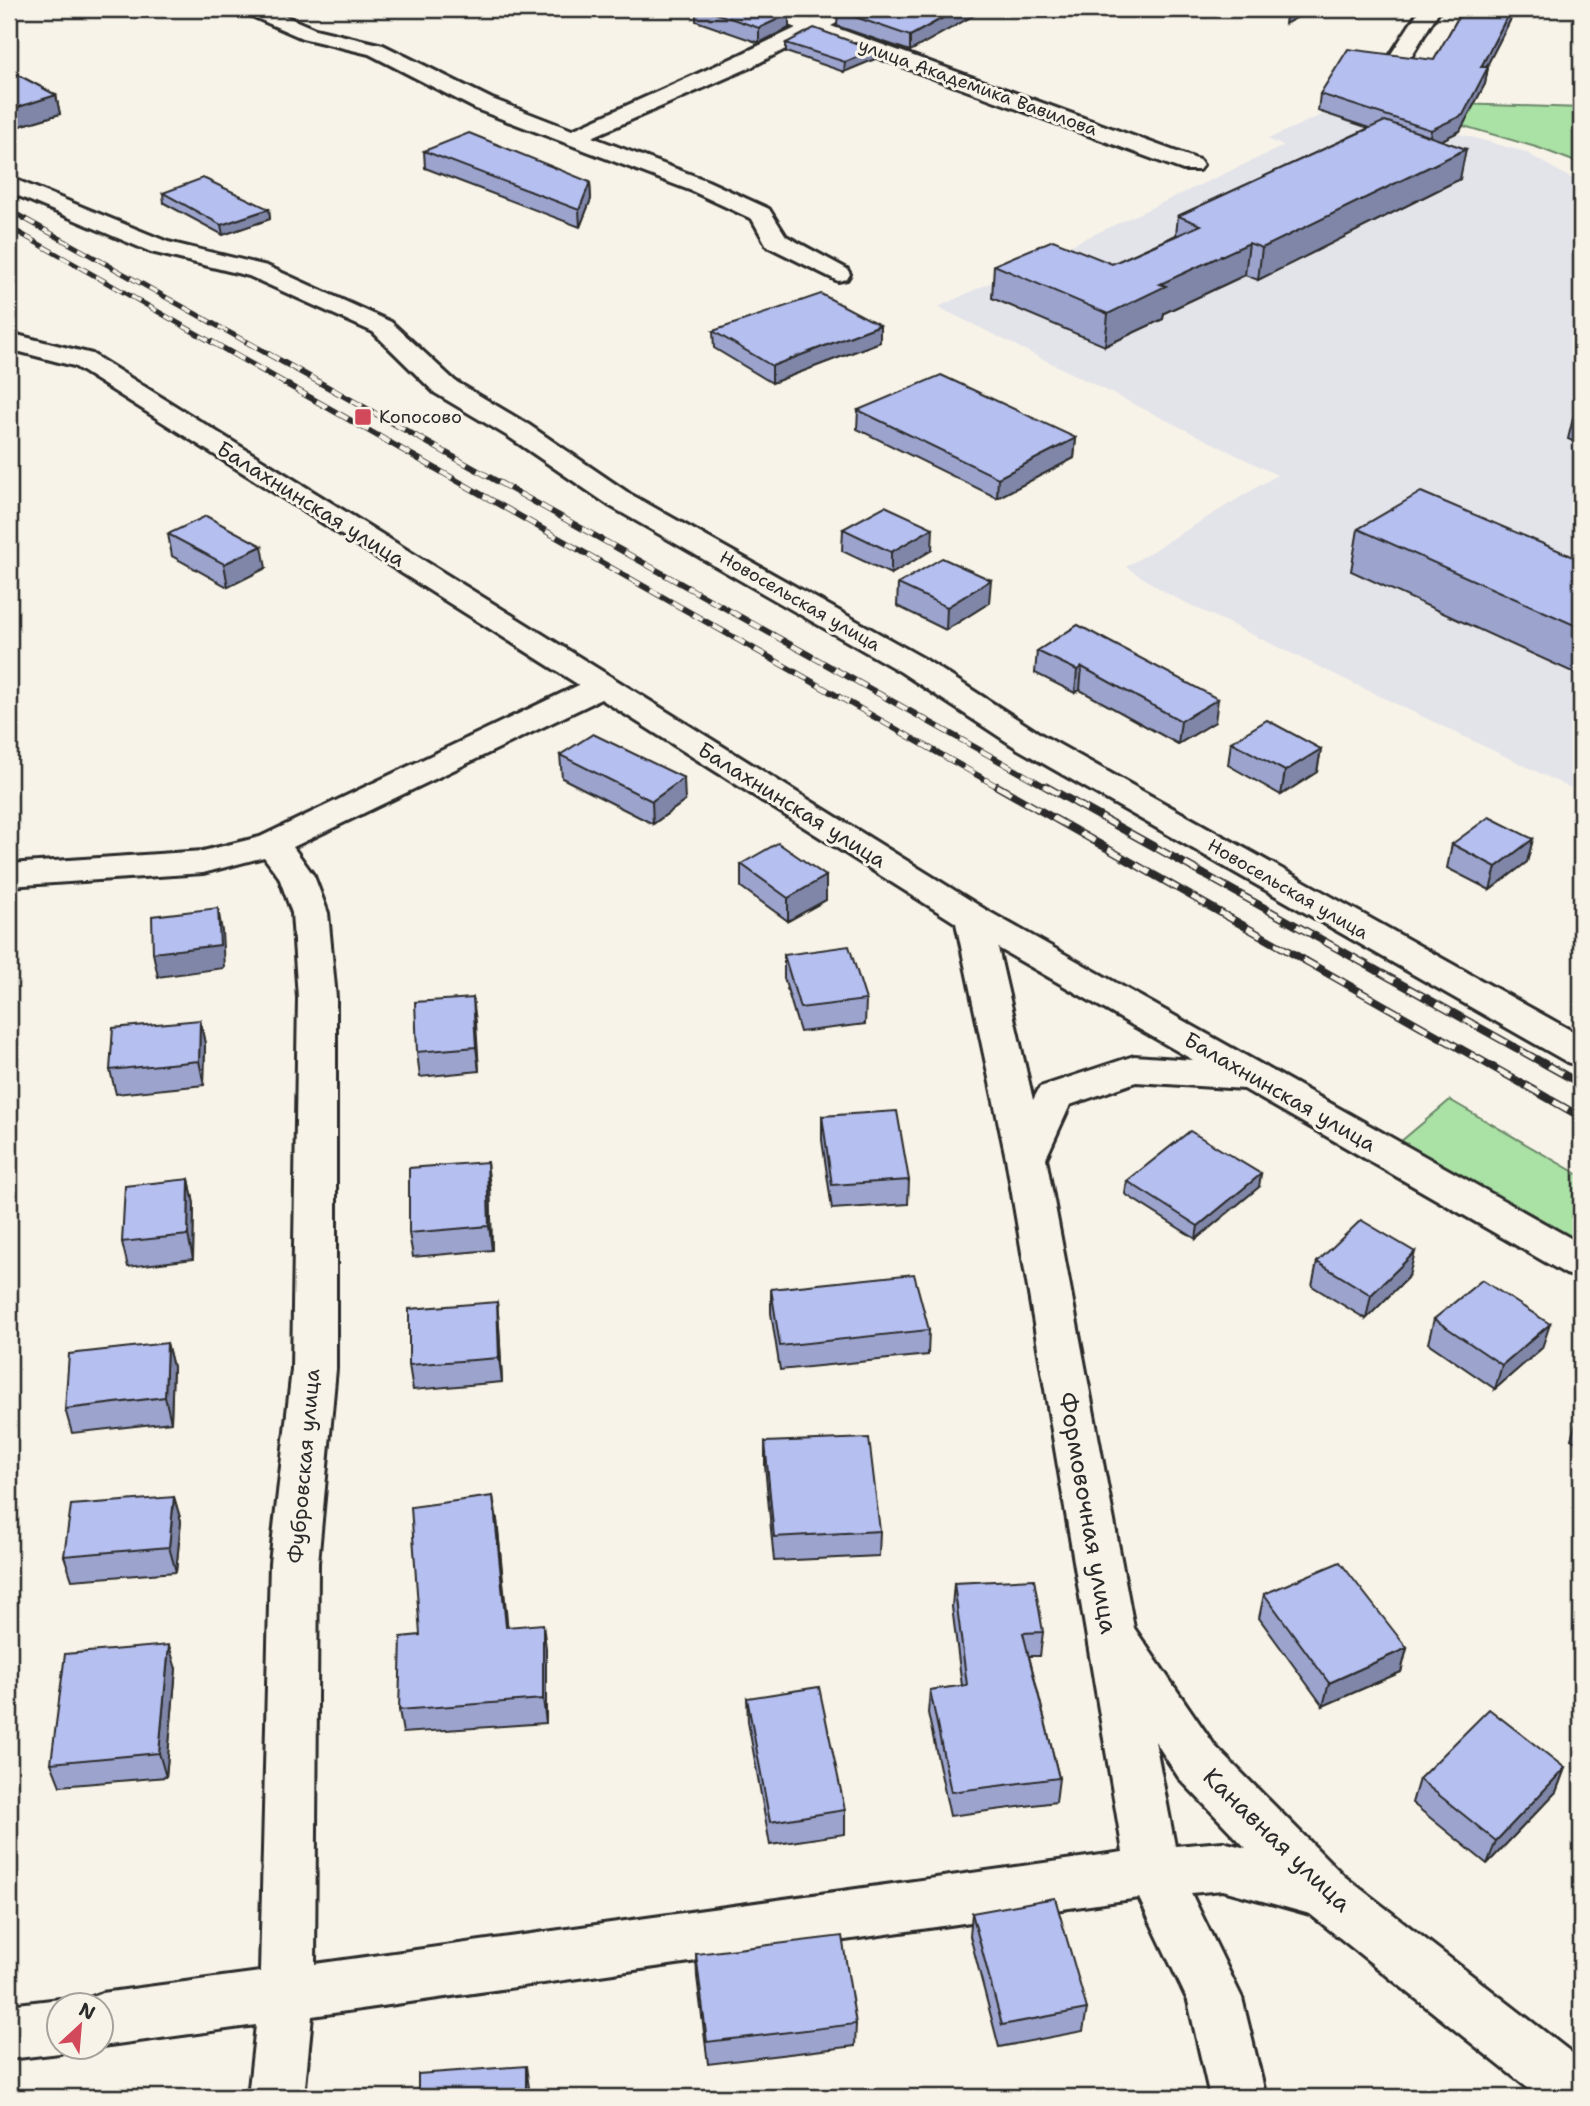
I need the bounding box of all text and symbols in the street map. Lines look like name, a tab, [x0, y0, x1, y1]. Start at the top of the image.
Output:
street label: улица Академика Вавилова	[855, 33, 1101, 141]
place label: Копосово	[379, 405, 462, 429]
marker: Копосово	[353, 407, 373, 427]
street label: Балахнинская улица	[211, 435, 411, 573]
street label: Новосельская улица	[715, 545, 885, 657]
street label: Балахнинская улица	[692, 736, 892, 874]
street label: Новосельская улица	[1203, 833, 1373, 945]
street label: Балахнинская улица	[1179, 1026, 1381, 1158]
street label: Фубровская улица	[282, 1367, 326, 1565]
street label: Формовочная улица	[1051, 1390, 1125, 1637]
street label: Канавная улица	[1196, 1761, 1358, 1919]
north arrow	[46, 1990, 116, 2060]
text: N	[75, 1997, 99, 2026]

